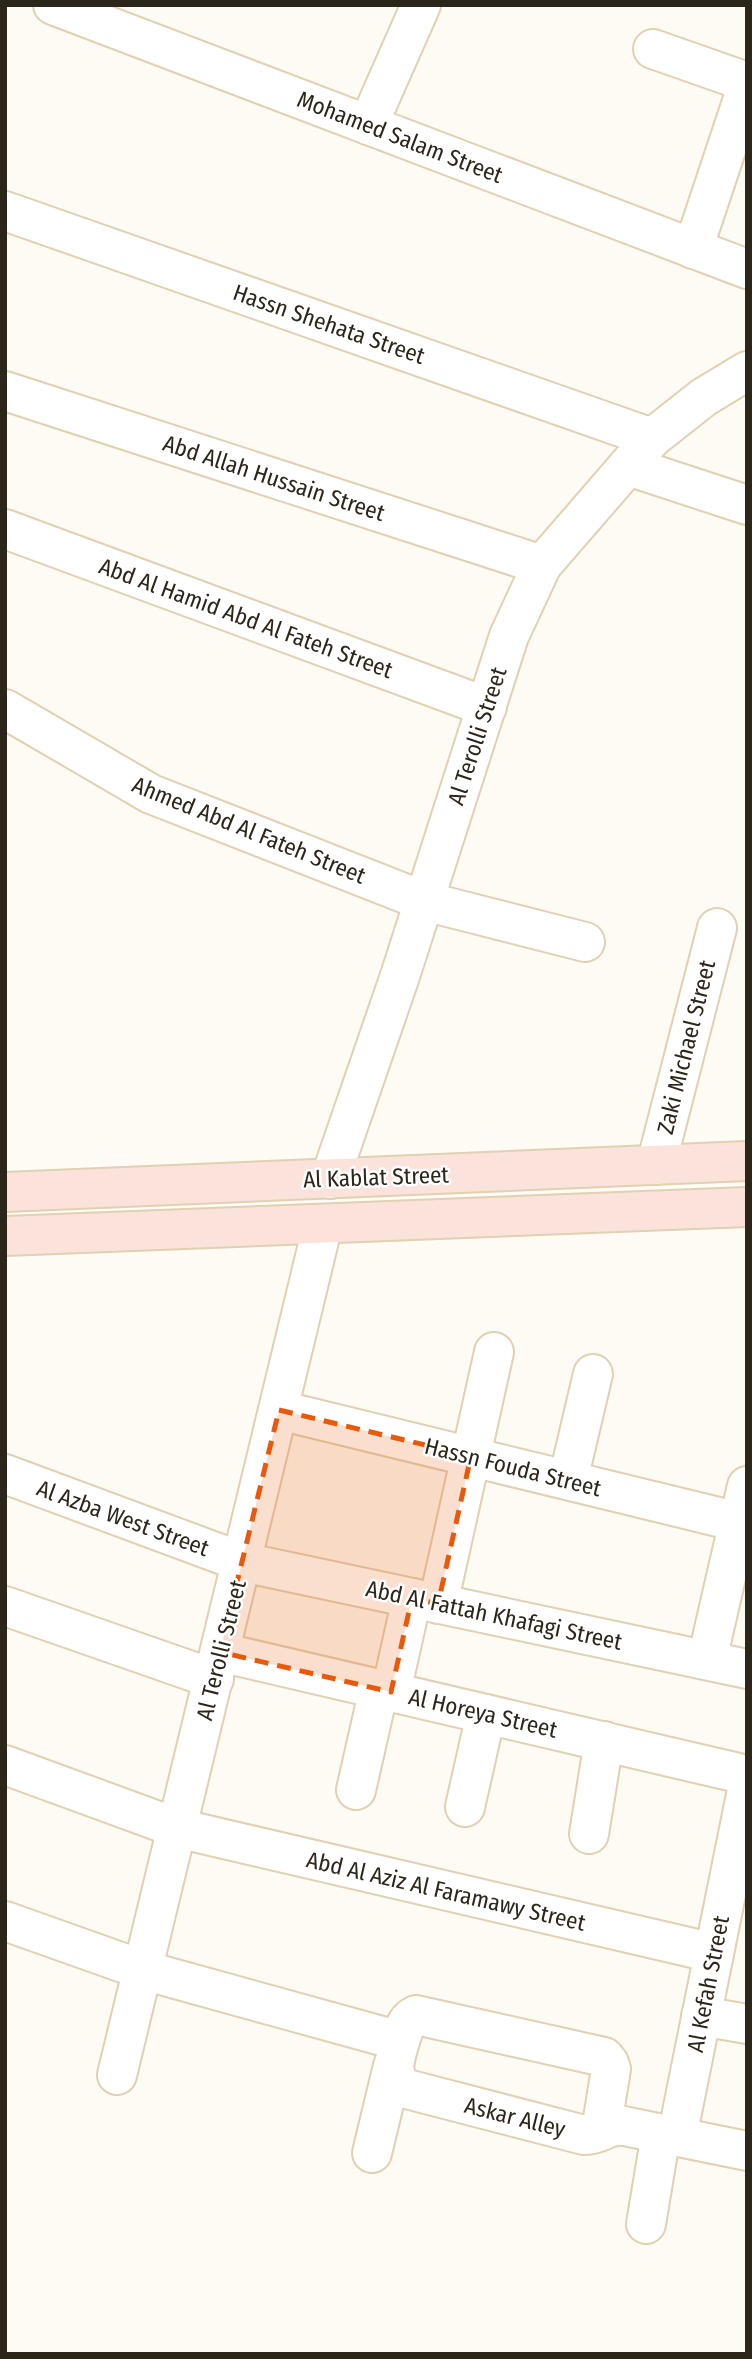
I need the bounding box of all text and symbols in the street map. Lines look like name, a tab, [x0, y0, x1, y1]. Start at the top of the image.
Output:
street label: Mohamed Salam Street	[293, 85, 507, 189]
street label: Hassn Shehata Street	[229, 278, 429, 370]
street label: Abd Allah Hussain Street	[160, 429, 389, 527]
street label: Abd Al Hamid Abd Al Fateh Street	[95, 552, 397, 684]
street label: Al Terolli Street	[441, 663, 513, 809]
street label: Ahmed Abd Al Fateh Street	[128, 770, 370, 890]
street label: Zaki Michael Street	[651, 957, 721, 1137]
street label: Al Kablat Street	[303, 1160, 450, 1194]
street label: Hassn Fouda Street	[422, 1432, 605, 1503]
street label: Al Azba West Street	[33, 1474, 213, 1562]
street label: Abd Al Fattah Khafagi Street	[363, 1574, 625, 1656]
street label: Al Terolli Street	[190, 1576, 252, 1723]
street label: Al Horeya Street	[406, 1682, 560, 1744]
street label: Abd Al Aziz Al Faramawy Street	[304, 1845, 589, 1937]
street label: Al Kefah Street	[681, 1913, 735, 2055]
street label: Askar Alley	[462, 2091, 569, 2143]

